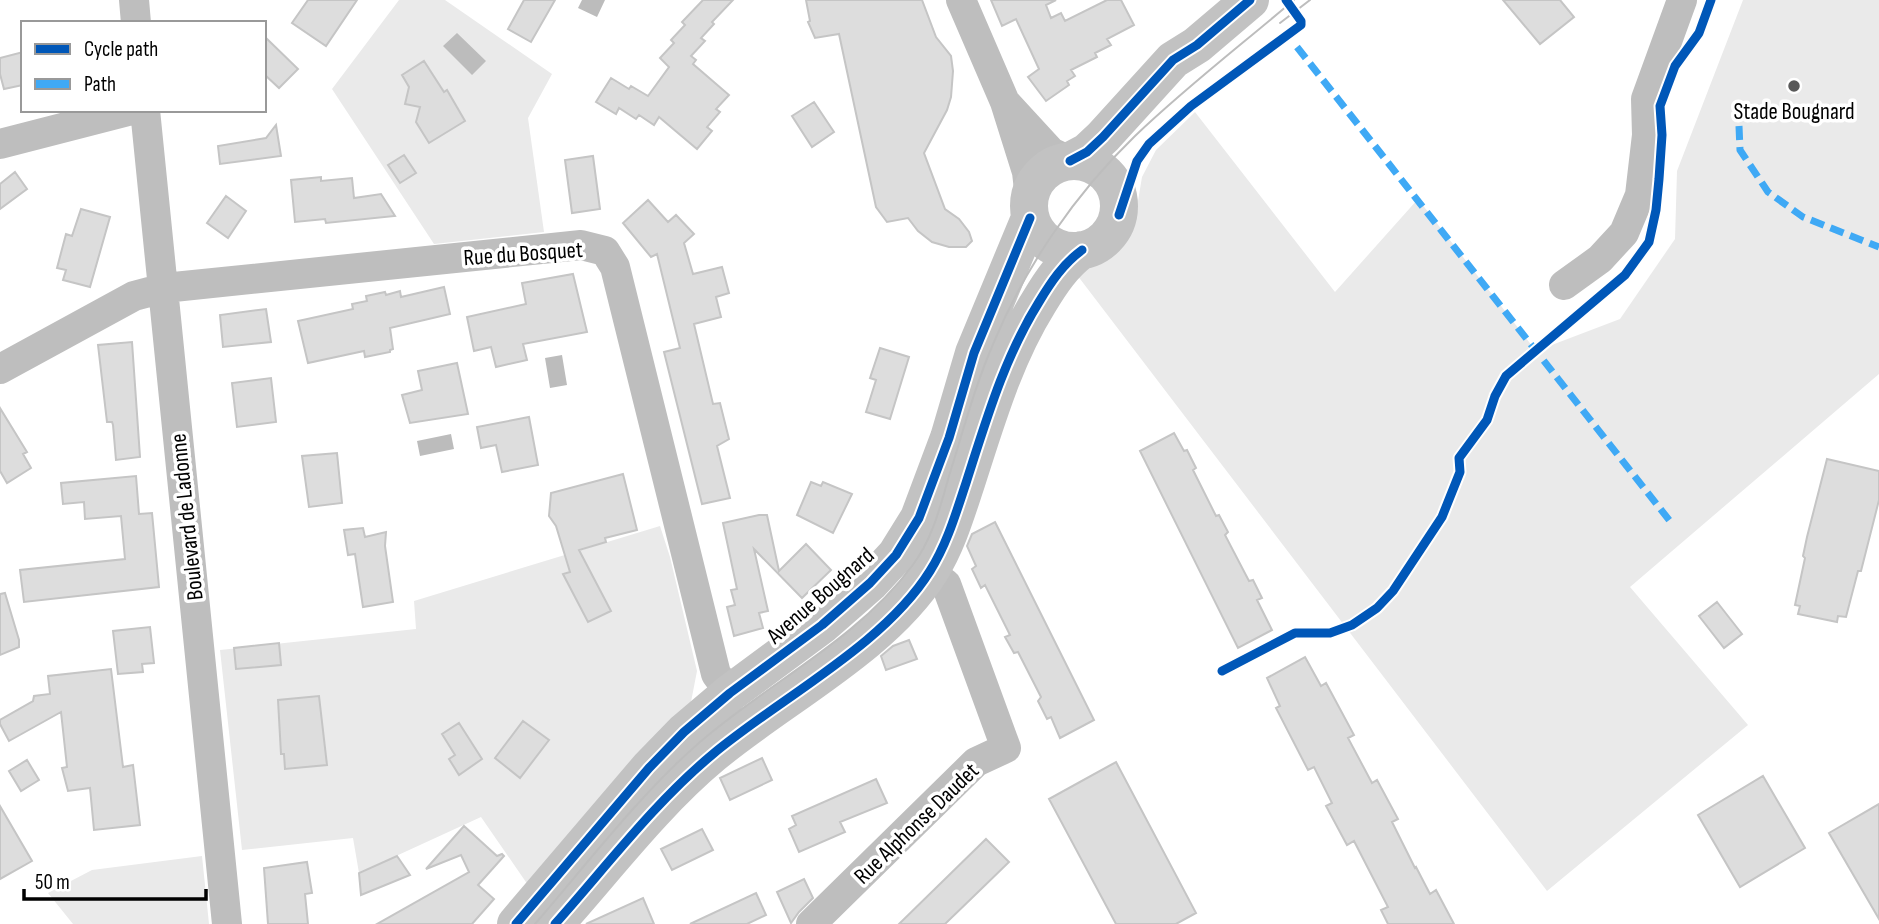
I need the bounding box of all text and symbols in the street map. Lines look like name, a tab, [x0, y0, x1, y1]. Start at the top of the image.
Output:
legend	[21, 21, 266, 112]
text: Cycle path	[84, 37, 158, 62]
text: Path	[84, 72, 116, 97]
marker: Stade Bougnard	[1786, 78, 1802, 94]
place label: Stade Bougnard	[1733, 98, 1855, 126]
street label: Rue du Bosquet	[463, 236, 584, 272]
street label: Boulevard de Ladonne	[164, 432, 210, 602]
street label: Avenue Bougnard	[761, 542, 880, 651]
street label: Rue Alphonse Daudet	[848, 757, 985, 890]
scale bar	[24, 858, 206, 902]
text: 50 m	[35, 870, 70, 895]

